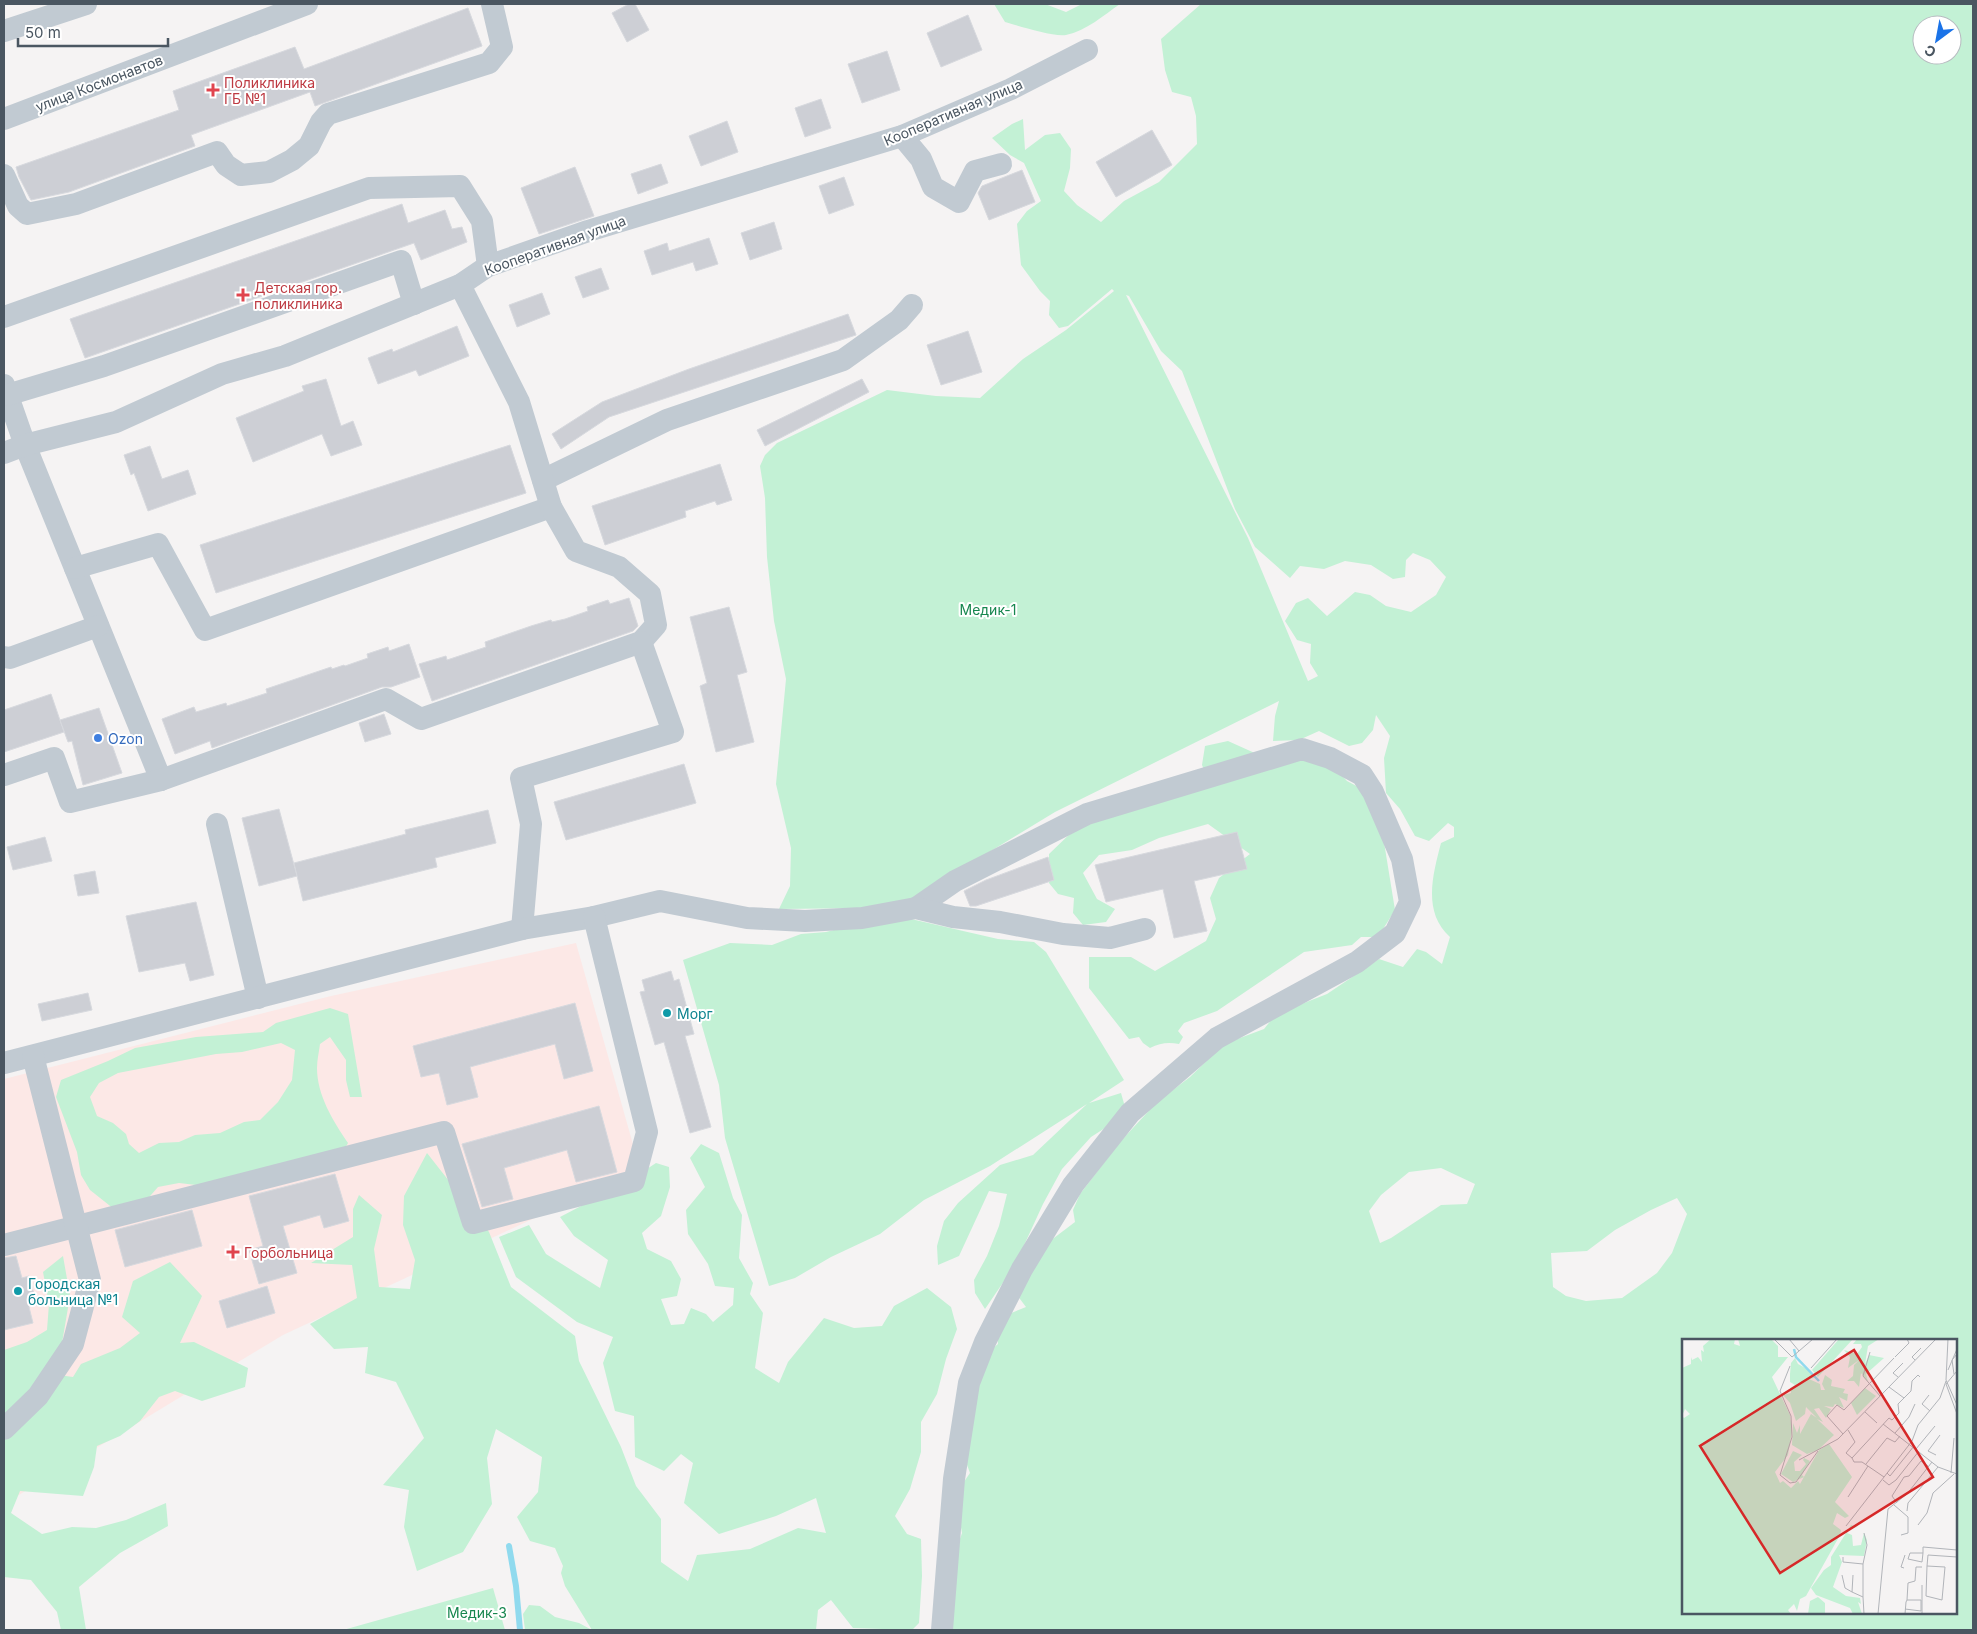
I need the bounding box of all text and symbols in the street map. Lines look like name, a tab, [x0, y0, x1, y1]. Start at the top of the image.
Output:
scale bar	[18, 15, 168, 47]
north arrow	[1912, 15, 1962, 65]
text: 50 m	[25, 23, 61, 42]
text: С	[1921, 41, 1939, 61]
street label: улица Космонавтов	[33, 51, 165, 115]
place label: Поликлиника ГБ №1	[224, 74, 315, 107]
street label: Кооперативная улица	[881, 75, 1025, 149]
marker: Поликлиника ГБ №1	[206, 83, 220, 97]
street label: Кооперативная улица	[482, 212, 628, 278]
place label: Детская гор. поликлиника	[254, 279, 343, 312]
marker: Детская гор. поликлиника	[236, 288, 250, 302]
park label: Медик-1	[960, 601, 1016, 618]
place label: Ozon	[108, 730, 143, 747]
marker: Ozon	[92, 732, 104, 744]
place label: Морг	[677, 1005, 713, 1022]
marker: Морг	[661, 1007, 673, 1019]
place label: Горбольница	[244, 1244, 333, 1261]
marker: Горбольница	[226, 1245, 240, 1259]
place label: Городская больница №1	[28, 1275, 118, 1308]
marker: Городская больница №1	[12, 1285, 24, 1297]
inset map	[1682, 1339, 1957, 1614]
park label: Медик-3	[447, 1604, 507, 1621]

